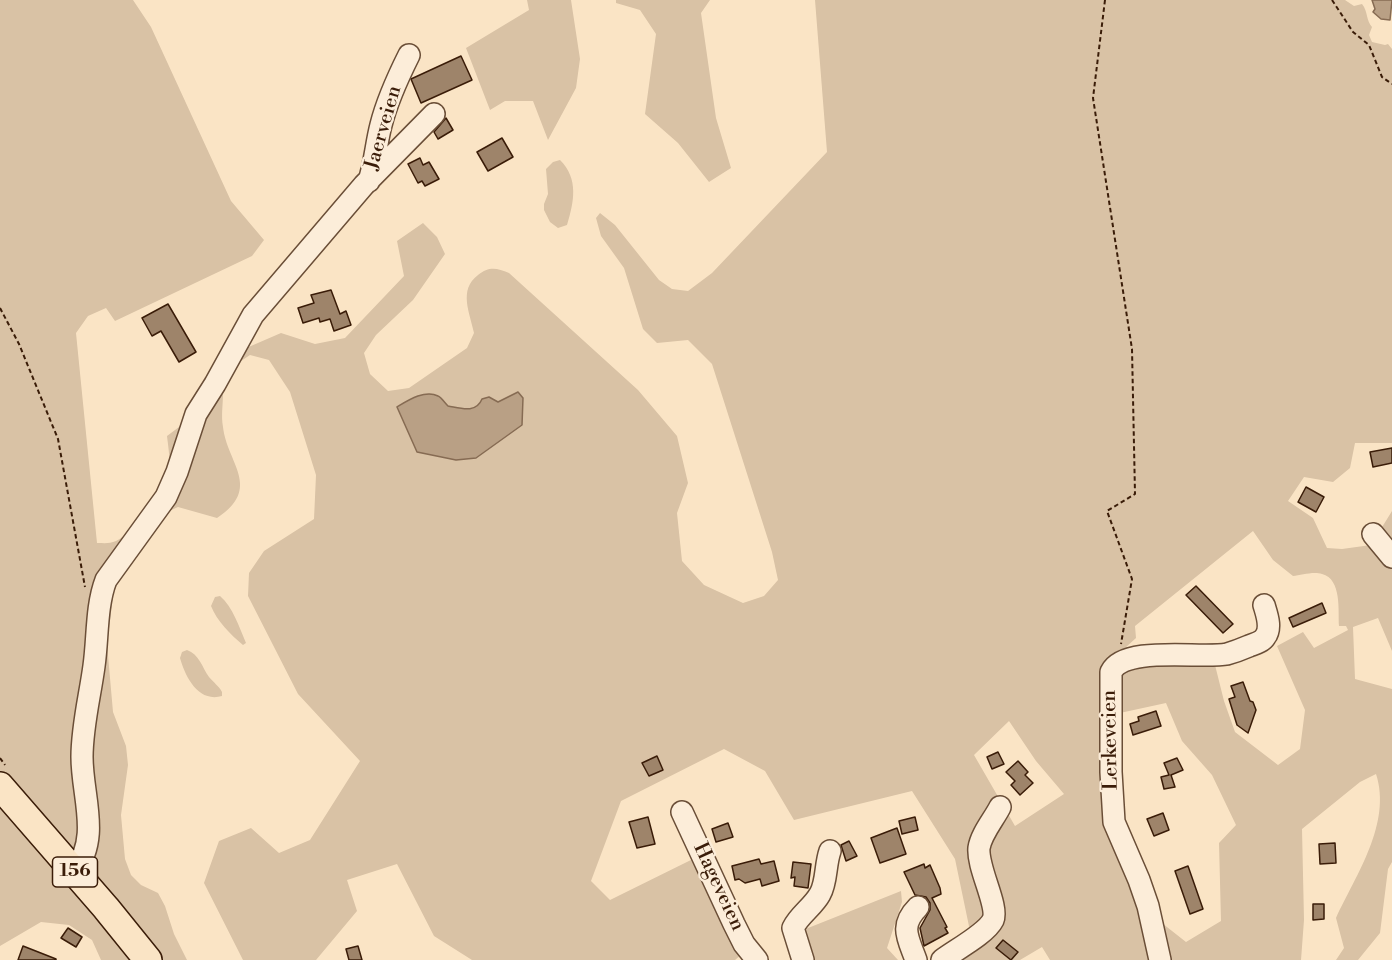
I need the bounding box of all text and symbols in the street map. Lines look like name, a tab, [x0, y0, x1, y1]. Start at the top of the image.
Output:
street label: Jaerveien	[361, 83, 407, 173]
street label: Lerkeveien	[1098, 690, 1124, 790]
street label: Hageveien	[687, 839, 749, 935]
road number: 156	[52, 857, 98, 887]

